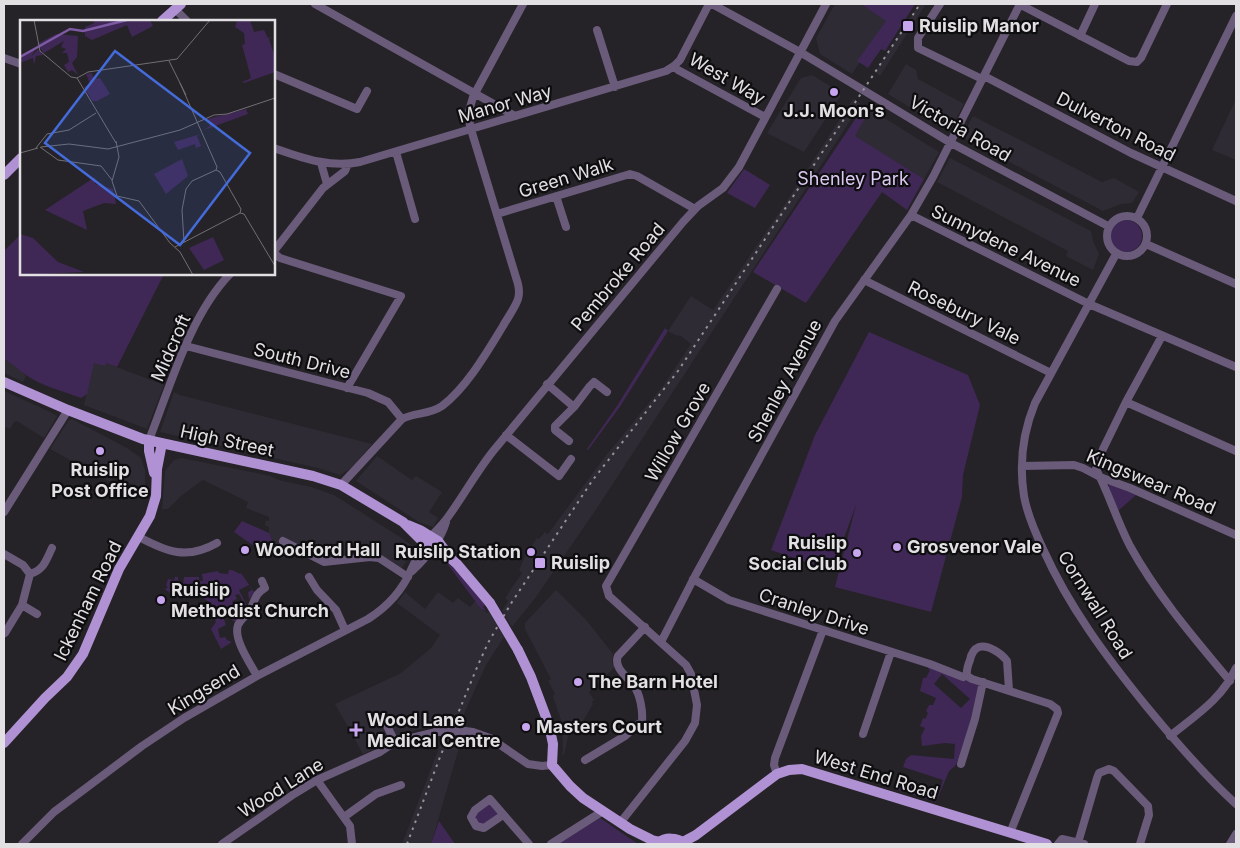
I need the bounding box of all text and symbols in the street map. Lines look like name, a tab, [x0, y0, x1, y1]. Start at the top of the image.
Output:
place label: Ruislip Manor	[919, 15, 1039, 36]
marker: Ruislip Manor	[901, 19, 915, 33]
inset map	[20, 20, 275, 275]
street label: West Way	[685, 48, 769, 109]
street label: Manor Way	[456, 80, 554, 127]
marker: J.J. Moon's	[828, 86, 840, 98]
street label: Dulverton Road	[1053, 87, 1179, 166]
street label: Victoria Road	[906, 91, 1015, 166]
place label: J.J. Moon's	[783, 100, 885, 121]
street label: Green Walk	[516, 153, 616, 202]
park label: Shenley Park	[797, 168, 909, 189]
street label: Sunnydene Avenue	[928, 200, 1084, 291]
street label: Pembroke Road	[566, 218, 669, 335]
street label: Rosebury Vale	[905, 276, 1024, 349]
street label: Midcroft	[146, 311, 195, 385]
street label: Shenley Avenue	[743, 316, 826, 446]
street label: South Drive	[251, 338, 353, 383]
street label: Willow Grove	[641, 378, 715, 485]
street label: High Street	[178, 420, 276, 461]
marker: Ruislip Post Office	[94, 445, 106, 457]
street label: Kingswear Road	[1083, 445, 1219, 518]
place label: Ruislip Post Office	[51, 459, 149, 501]
place label: Ruislip Social Club	[748, 532, 847, 574]
place label: Grosvenor Vale	[907, 536, 1042, 557]
street label: Ickenham Road	[49, 537, 126, 664]
place label: Woodford Hall	[255, 539, 380, 560]
place label: Ruislip Station	[395, 541, 521, 562]
marker: Grosvenor Vale	[891, 541, 903, 553]
marker: Woodford Hall	[239, 544, 251, 556]
marker: Ruislip Station	[525, 546, 537, 558]
marker: Ruislip Social Club	[851, 547, 863, 559]
street label: Cornwall Road	[1054, 547, 1137, 663]
place label: Ruislip	[551, 552, 610, 573]
marker: Ruislip	[533, 556, 547, 570]
place label: Ruislip Methodist Church	[171, 579, 329, 621]
street label: Cranley Drive	[756, 584, 872, 639]
marker: Ruislip Methodist Church	[155, 594, 167, 606]
street label: Kingsend	[164, 660, 243, 719]
place label: The Barn Hotel	[588, 671, 718, 692]
marker: The Barn Hotel	[572, 676, 584, 688]
place label: Wood Lane Medical Centre	[367, 709, 501, 751]
place label: Masters Court	[536, 716, 662, 737]
marker: Masters Court	[520, 721, 532, 733]
marker: Wood Lane Medical Centre	[349, 723, 363, 737]
street label: West End Road	[812, 746, 941, 803]
street label: Wood Lane	[235, 753, 327, 822]

